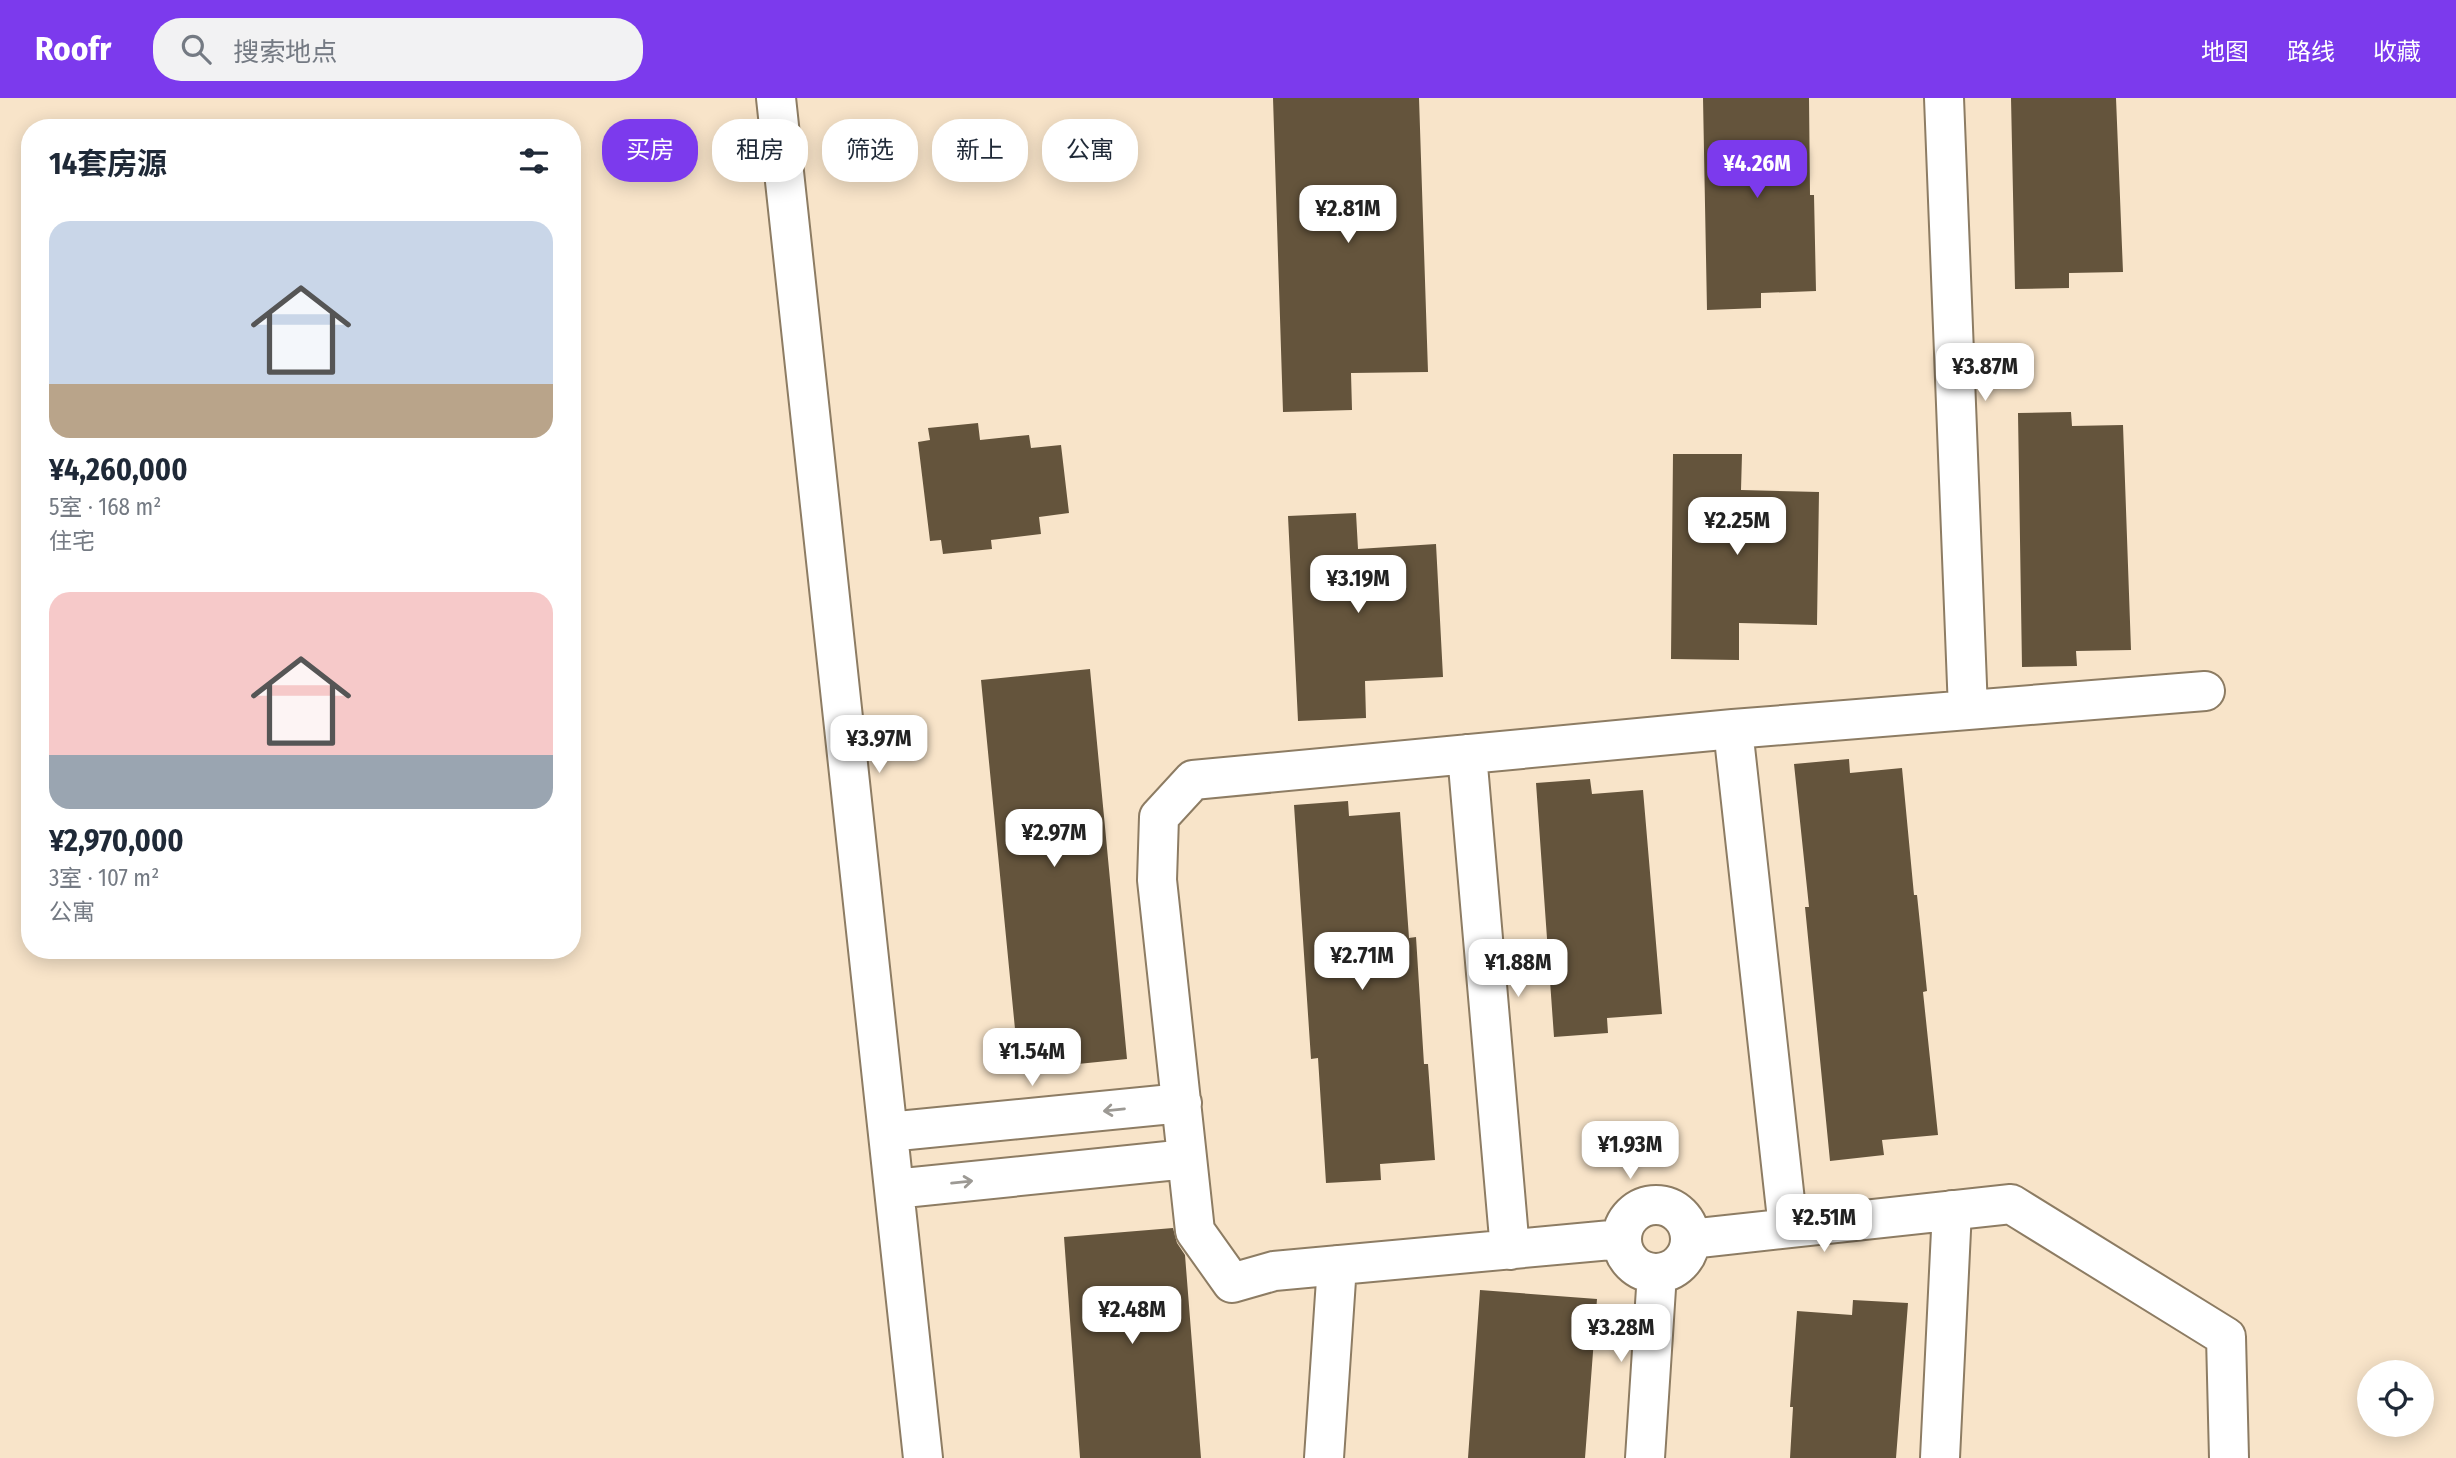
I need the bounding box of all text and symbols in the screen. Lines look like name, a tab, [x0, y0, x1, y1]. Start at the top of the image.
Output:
search box	[153, 18, 643, 81]
text: Roofr	[35, 29, 111, 69]
icon: search	[177, 30, 215, 68]
text: 搜索地点	[233, 37, 337, 68]
text: 地图	[2201, 38, 2249, 66]
text: 路线	[2287, 38, 2335, 66]
text: 收藏	[2373, 38, 2421, 66]
chip: 买房	[602, 119, 698, 182]
chip: 租房	[712, 119, 808, 182]
chip: 筛选	[822, 119, 918, 182]
chip: 新上	[932, 119, 1028, 182]
chip: 公寓	[1042, 119, 1138, 182]
pin: ¥4.26M	[1700, 140, 1814, 200]
icon: filters	[515, 142, 553, 180]
text: 14套房源	[49, 146, 167, 182]
text: ¥4.26M	[1723, 149, 1791, 177]
pin: ¥2.81M	[1291, 186, 1405, 245]
text: ¥2.81M	[1315, 194, 1381, 222]
icon: home	[238, 267, 364, 393]
pin: ¥3.87M	[1928, 344, 2042, 403]
text: ¥3.87M	[1952, 352, 2018, 380]
text: ¥4,260,000	[49, 452, 188, 488]
text: 5室 · 168 m²	[49, 493, 161, 521]
pin: ¥2.25M	[1680, 498, 1794, 557]
text: ¥2.25M	[1704, 506, 1770, 534]
text: 住宅	[49, 527, 95, 555]
pin: ¥3.19M	[1301, 556, 1415, 615]
text: ¥3.19M	[1326, 564, 1390, 592]
icon: home	[238, 638, 364, 764]
pin: ¥3.97M	[822, 716, 936, 775]
text: ¥3.97M	[846, 724, 912, 752]
pin: ¥2.97M	[997, 810, 1111, 869]
text: ¥2.97M	[1022, 818, 1086, 846]
text: ¥2,970,000	[49, 823, 184, 859]
text: 3室 · 107 m²	[49, 864, 159, 892]
text: 公寓	[49, 898, 95, 926]
pin: ¥2.71M	[1305, 932, 1419, 992]
pin: ¥1.88M	[1461, 940, 1575, 999]
text: ¥2.71M	[1330, 941, 1394, 969]
text: ¥1.88M	[1484, 948, 1552, 976]
pin: ¥1.54M	[975, 1028, 1089, 1088]
text: ¥1.54M	[999, 1037, 1065, 1065]
one-way arrow	[1103, 1104, 1125, 1117]
pin: ¥1.93M	[1573, 1122, 1687, 1181]
text: ¥1.93M	[1598, 1130, 1662, 1158]
one-way arrow	[950, 1175, 973, 1188]
pin: ¥2.51M	[1767, 1194, 1881, 1254]
text: ¥2.51M	[1792, 1203, 1856, 1231]
pin: ¥2.48M	[1075, 1286, 1189, 1346]
text: ¥2.48M	[1098, 1295, 1166, 1323]
pin: ¥3.28M	[1564, 1304, 1678, 1364]
text: ¥3.28M	[1587, 1313, 1655, 1341]
map controls	[2357, 1360, 2434, 1437]
button: locate	[2357, 1360, 2434, 1437]

